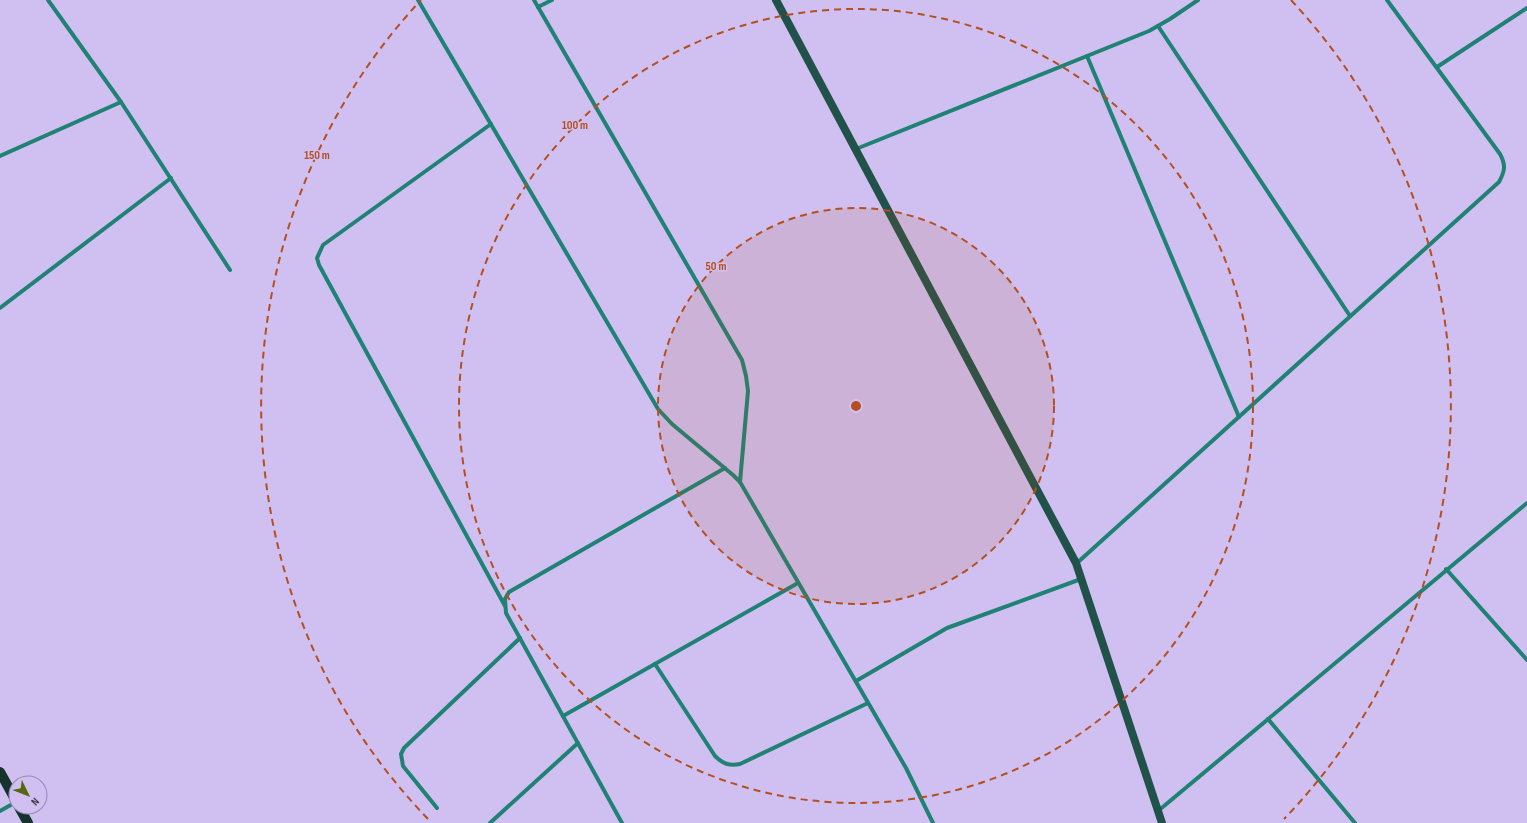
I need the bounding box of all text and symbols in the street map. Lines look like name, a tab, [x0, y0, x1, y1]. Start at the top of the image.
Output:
text: 100 m	[562, 118, 588, 133]
text: 150 m	[304, 148, 330, 163]
text: 50 m	[706, 259, 726, 274]
centre of rings	[849, 399, 863, 413]
north arrow	[8, 775, 48, 815]
text: N	[28, 795, 42, 808]

